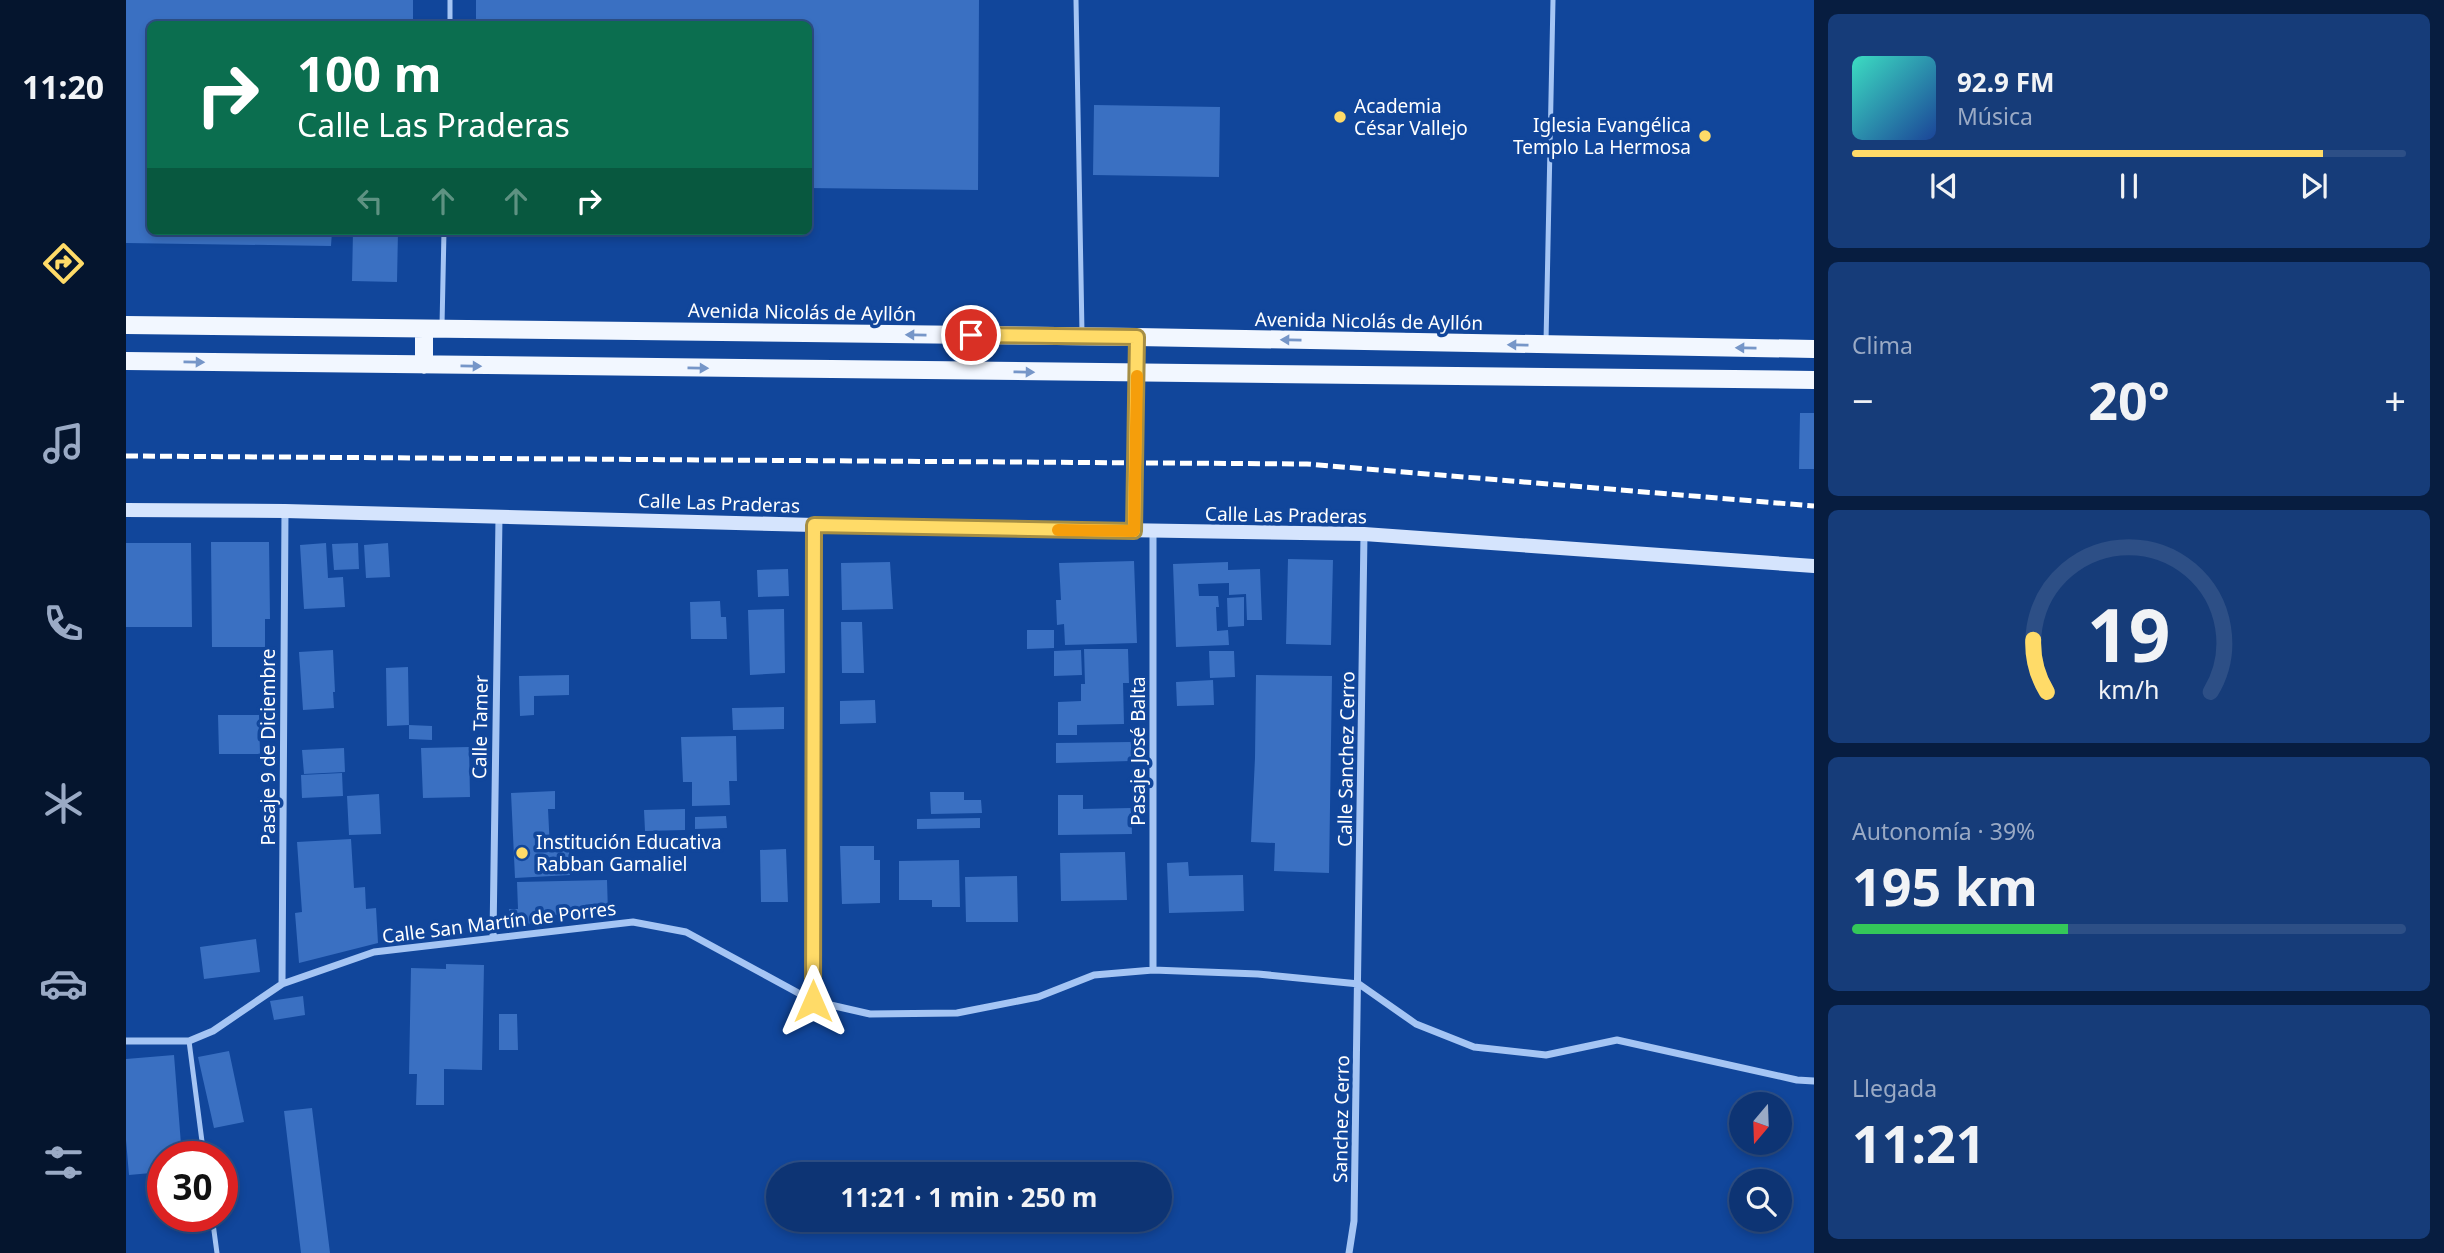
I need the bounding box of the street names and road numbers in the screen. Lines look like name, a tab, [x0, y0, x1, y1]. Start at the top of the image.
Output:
street label: Avenida Nicolás de Ayllón	[688, 297, 916, 327]
street label: Avenida Nicolás de Ayllón	[1255, 306, 1483, 336]
street label: Calle Las Praderas	[638, 487, 800, 519]
street label: Calle Las Praderas	[1205, 501, 1367, 529]
street label: Pasaje 9 de Diciembre	[255, 649, 281, 845]
street label: Calle Sanchez Cerro	[1331, 671, 1361, 847]
street label: Calle Tamer	[466, 675, 494, 779]
street label: Pasaje José Balta	[1125, 676, 1151, 826]
street label: Calle San Martín de Porres	[381, 895, 617, 949]
street label: Sanchez Cerro	[1327, 1055, 1355, 1183]

